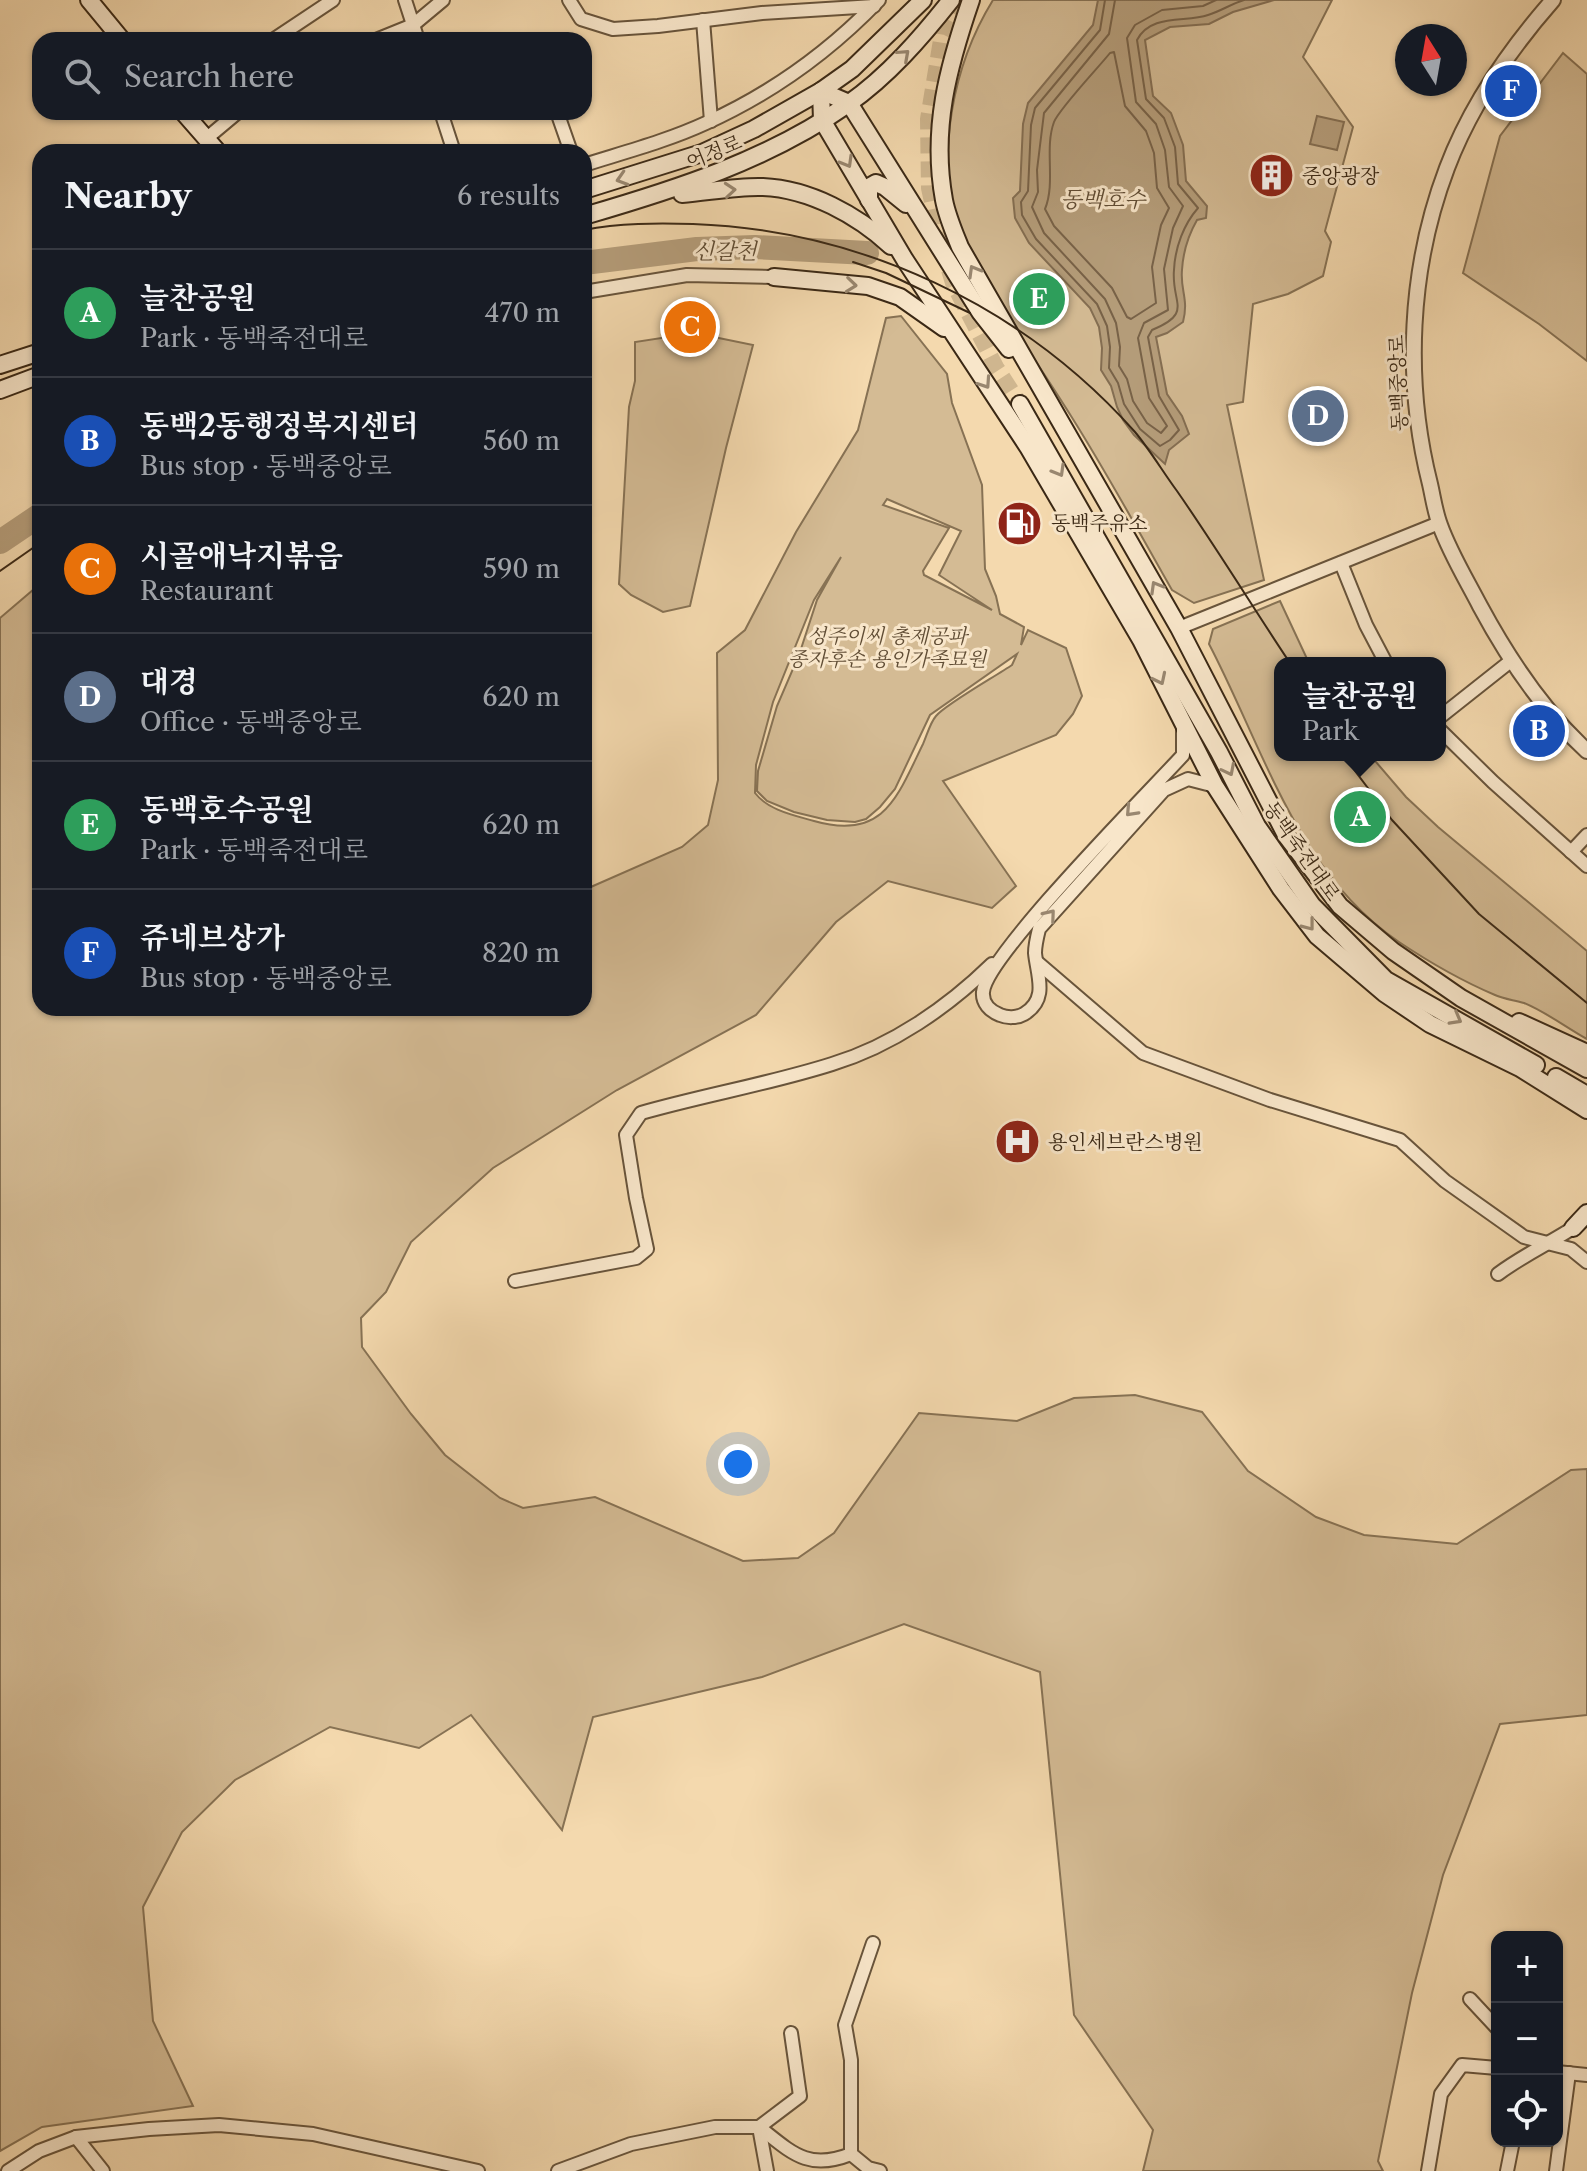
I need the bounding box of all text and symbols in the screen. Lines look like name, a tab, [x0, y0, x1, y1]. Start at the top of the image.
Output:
north arrow	[1395, 24, 1467, 96]
search box	[32, 32, 592, 120]
one-way arrow	[894, 51, 909, 65]
icon: search	[60, 54, 104, 98]
text: Search here	[124, 58, 294, 95]
pin: F	[1485, 61, 1537, 121]
street label: 어정로	[683, 130, 745, 174]
building icon: 중앙광장	[1247, 152, 1295, 200]
one-way arrow	[837, 153, 853, 168]
place label: 중앙광장	[1302, 164, 1380, 188]
one-way arrow	[616, 170, 629, 186]
text: Nearby	[64, 175, 192, 217]
text: 6 results	[457, 180, 560, 212]
one-way arrow	[724, 181, 737, 198]
water label: 동백호수	[1060, 186, 1147, 213]
water label: 신갈천	[693, 238, 759, 265]
one-way arrow	[968, 265, 983, 280]
pin: E	[1013, 269, 1065, 329]
one-way arrow	[845, 276, 858, 293]
text: 늘찬공원	[140, 279, 256, 316]
text: A	[80, 297, 100, 329]
text: 470 m	[485, 297, 560, 329]
pin: C	[664, 297, 716, 357]
text: Park · 동백죽전대로	[140, 322, 368, 354]
street label: 동백중앙로	[1384, 334, 1412, 432]
one-way arrow	[975, 374, 990, 388]
pin: D	[1292, 386, 1344, 446]
text: 동백2동행정복지센터	[140, 407, 419, 444]
text: B	[80, 425, 100, 457]
text: 560 m	[483, 425, 560, 457]
text: Bus stop · 동백중앙로	[140, 450, 392, 482]
one-way arrow	[1049, 462, 1065, 477]
fuel station icon: 동백주유소	[996, 499, 1044, 547]
place label: 동백주유소	[1051, 511, 1148, 535]
text: 시골애낙지볶음	[140, 537, 343, 574]
text: C	[80, 553, 100, 585]
text: 590 m	[483, 553, 560, 585]
text: Restaurant	[140, 575, 274, 607]
one-way arrow	[1150, 581, 1166, 596]
park label: 성주이씨 총제공파 종자후손 용인가족묘원	[788, 624, 988, 671]
popup	[1274, 657, 1446, 761]
text: 대경	[140, 663, 198, 700]
one-way arrow	[1151, 670, 1166, 685]
text: 늘찬공원	[1302, 677, 1418, 714]
text: D	[79, 681, 101, 713]
text: 620 m	[482, 681, 560, 713]
pin: B	[1513, 701, 1565, 761]
text: Office · 동백중앙로	[140, 706, 362, 738]
text: Park	[1302, 715, 1359, 747]
one-way arrow	[1219, 762, 1234, 777]
pin: A	[1334, 787, 1386, 847]
text: 동백호수공원	[140, 791, 314, 828]
street label: 동백죽전대로	[1259, 797, 1345, 905]
one-way arrow	[1126, 802, 1141, 816]
text: E	[81, 809, 99, 841]
text: 620 m	[482, 809, 560, 841]
text: Park · 동백죽전대로	[140, 834, 368, 866]
one-way arrow	[1040, 910, 1055, 925]
one-way arrow	[1299, 916, 1313, 931]
text: 쥬네브상가	[140, 919, 285, 956]
text: F	[81, 937, 99, 969]
text: 820 m	[482, 937, 560, 969]
text: Bus stop · 동백중앙로	[140, 962, 392, 994]
one-way arrow	[1447, 1009, 1462, 1025]
hospital icon: 용인세브란스병원	[993, 1118, 1041, 1166]
place label: 용인세브란스병원	[1048, 1130, 1203, 1154]
your location	[718, 1444, 758, 1484]
map controls	[1491, 1931, 1563, 2147]
button: +	[1491, 1931, 1563, 2003]
button: −	[1491, 2003, 1563, 2075]
button: locate	[1491, 2075, 1563, 2147]

